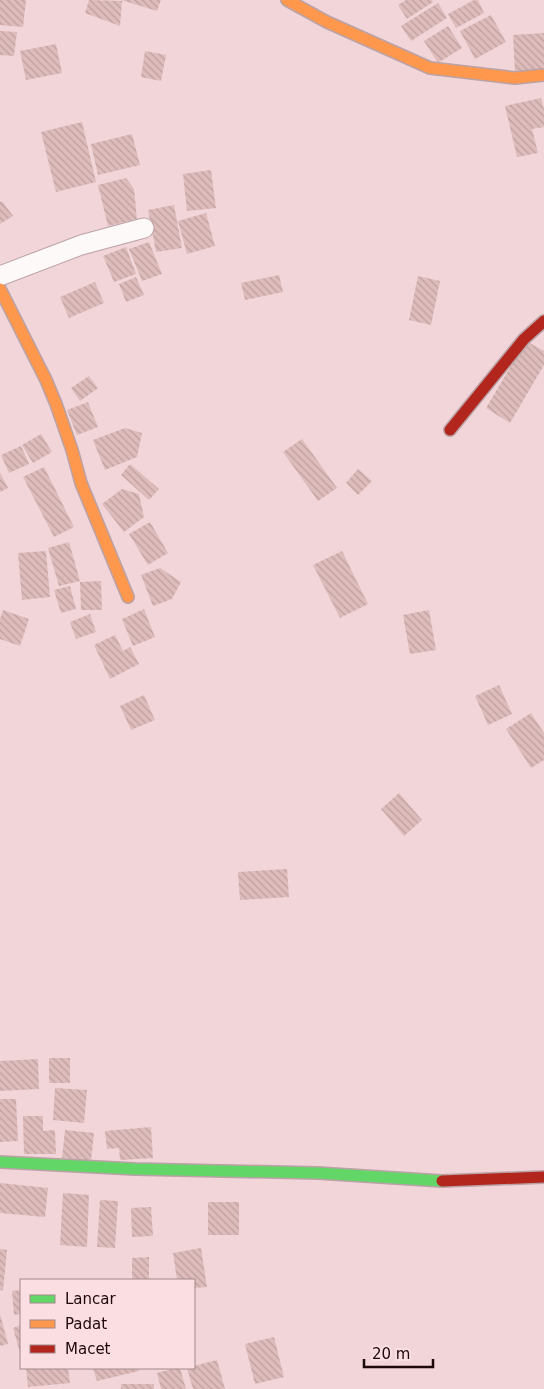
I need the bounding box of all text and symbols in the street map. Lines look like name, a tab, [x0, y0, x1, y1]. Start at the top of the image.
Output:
legend	[20, 1279, 195, 1369]
text: Lancar	[65, 1290, 116, 1308]
text: Padat	[65, 1315, 107, 1333]
scale bar	[364, 1336, 433, 1368]
text: Macet	[65, 1340, 111, 1358]
text: 20 m	[372, 1345, 410, 1363]

